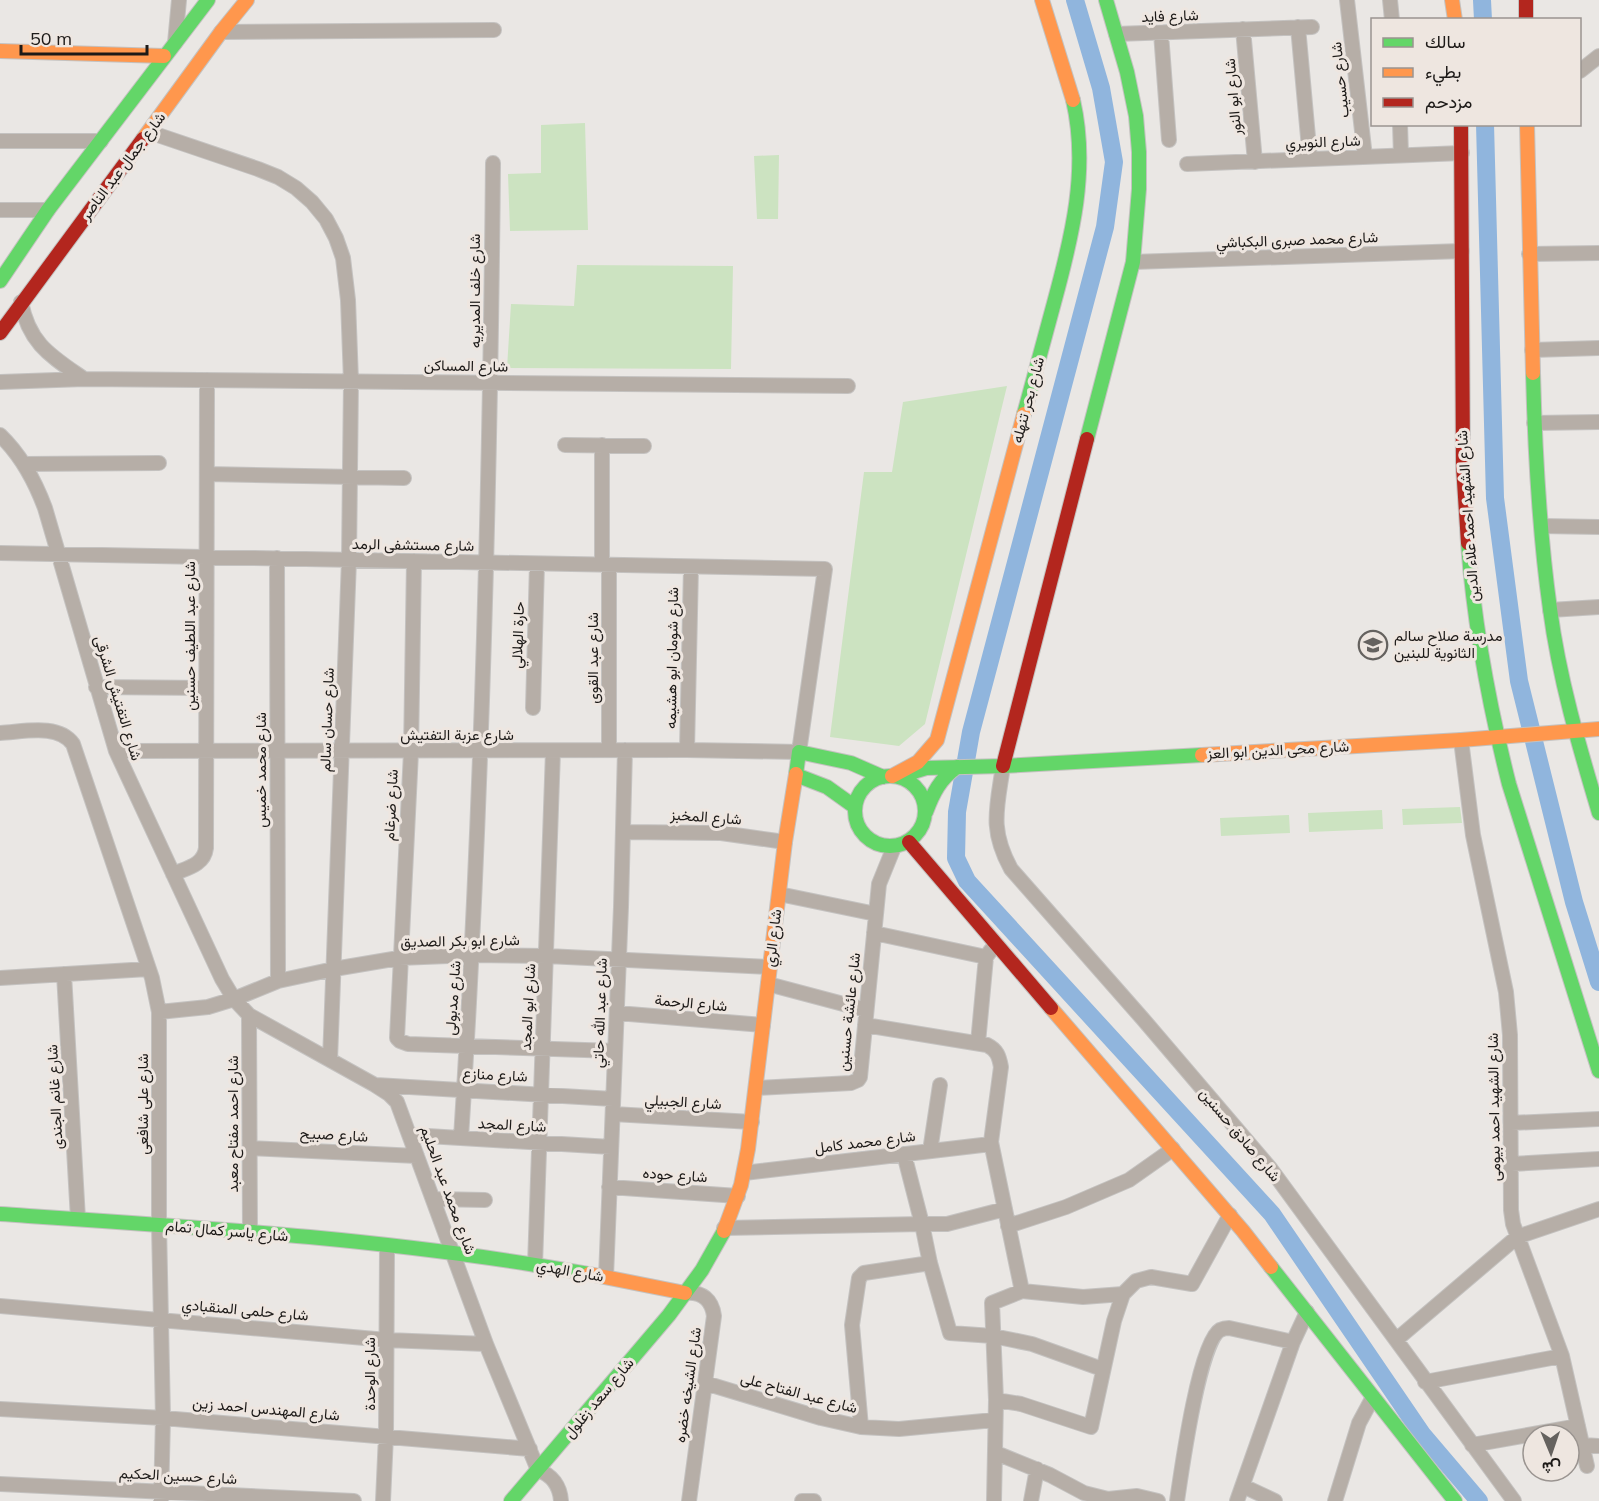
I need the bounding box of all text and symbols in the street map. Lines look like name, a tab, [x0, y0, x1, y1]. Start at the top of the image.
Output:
street label: شارع فايد	[1141, 5, 1199, 28]
scale bar	[21, 18, 147, 56]
legend	[1371, 18, 1581, 126]
text: 50 m	[30, 27, 72, 50]
text: سالك	[1425, 30, 1465, 53]
street label: شارع حسيب	[1326, 41, 1355, 119]
street label: شارع ابو النور	[1220, 57, 1247, 137]
text: بطيء	[1425, 60, 1461, 87]
text: مزدحم	[1425, 90, 1472, 114]
street label: شارع جمال عبد الناصر	[75, 108, 171, 225]
street label: شارع النويري	[1285, 131, 1361, 156]
street label: شارع محمد صبرى البكباشي	[1216, 227, 1379, 256]
street label: شارع خلف المديريه	[465, 234, 486, 348]
street label: شارع المساكن	[424, 355, 509, 378]
street label: شارع بحر تنهله	[1007, 355, 1050, 446]
street label: شارع الشهيد احمد علاء الدين	[1452, 429, 1485, 602]
street label: شارع مستشفى الرمد	[352, 534, 474, 557]
street label: شارع عبد اللطيف حسنين	[180, 561, 201, 711]
street label: شارع شومان ابو هشيمه	[661, 587, 684, 729]
street label: حارة الهلالي	[507, 601, 532, 669]
street label: شارع عبد القوى	[583, 612, 604, 704]
place label: مدرسة صلاح سالم الثانوية للبنين	[1394, 626, 1503, 663]
school or university icon: مدرسة صلاح سالم الثانوية للبنين	[1357, 629, 1389, 661]
street label: شارع التفتيش الشرقى	[88, 633, 147, 763]
street label: شارع حسان سالم	[315, 667, 340, 773]
street label: شارع محمد خميس	[251, 712, 272, 828]
street label: شارع عزبة التفتيش	[400, 725, 514, 746]
street label: شارع محى الدين ابو العز	[1205, 736, 1350, 765]
street label: شارع ضرغام	[379, 768, 404, 841]
street label: شارع المخبز	[668, 804, 743, 830]
street label: شارع الري	[760, 908, 789, 968]
street label: شارع ابو بكر الصديق	[400, 930, 520, 953]
street label: شارع عائشة حسنين	[833, 951, 866, 1072]
street label: شارع عبد الله حاتي	[588, 957, 615, 1068]
street label: شارع مدبولى	[440, 960, 467, 1036]
street label: شارع ابو المجد	[516, 963, 541, 1051]
street label: شارع الرحمة	[654, 990, 728, 1017]
street label: شارع الشهيد احمد بيومى	[1483, 1032, 1506, 1182]
street label: شارع غانم الجندى	[42, 1044, 69, 1150]
street label: شارع على شافعى	[133, 1053, 154, 1155]
street label: شارع احمد مفتاح معبد	[223, 1055, 244, 1192]
street label: شارع منازع	[462, 1063, 528, 1088]
street label: شارع صادق حسنين	[1194, 1084, 1285, 1187]
street label: شارع الجبيلي	[644, 1090, 722, 1117]
street label: شارع المجد	[477, 1113, 547, 1138]
street label: شارع صبيح	[299, 1123, 369, 1148]
street label: شارع محمد عبد الحليم	[414, 1123, 481, 1258]
street label: شارع محمد كامل	[813, 1126, 917, 1159]
street label: شارع حوده	[642, 1163, 708, 1188]
street label: شارع ياسر كمال تمام	[165, 1216, 289, 1247]
street label: شارع الهدي	[534, 1255, 605, 1290]
street label: شارع حلمى المنقبادي	[181, 1294, 309, 1329]
street label: شارع الشيخه خضره	[670, 1326, 707, 1444]
street label: شارع الوحدة	[360, 1337, 381, 1411]
street label: شارع سعد زغلول	[559, 1353, 639, 1443]
street label: شارع عبد الفتاح على	[738, 1368, 860, 1419]
street label: شارع المهندس احمد زين	[191, 1393, 341, 1426]
north arrow	[1521, 1423, 1581, 1483]
text: ش	[1542, 1458, 1561, 1478]
street label: شارع حسين الحكيم	[118, 1463, 238, 1490]

